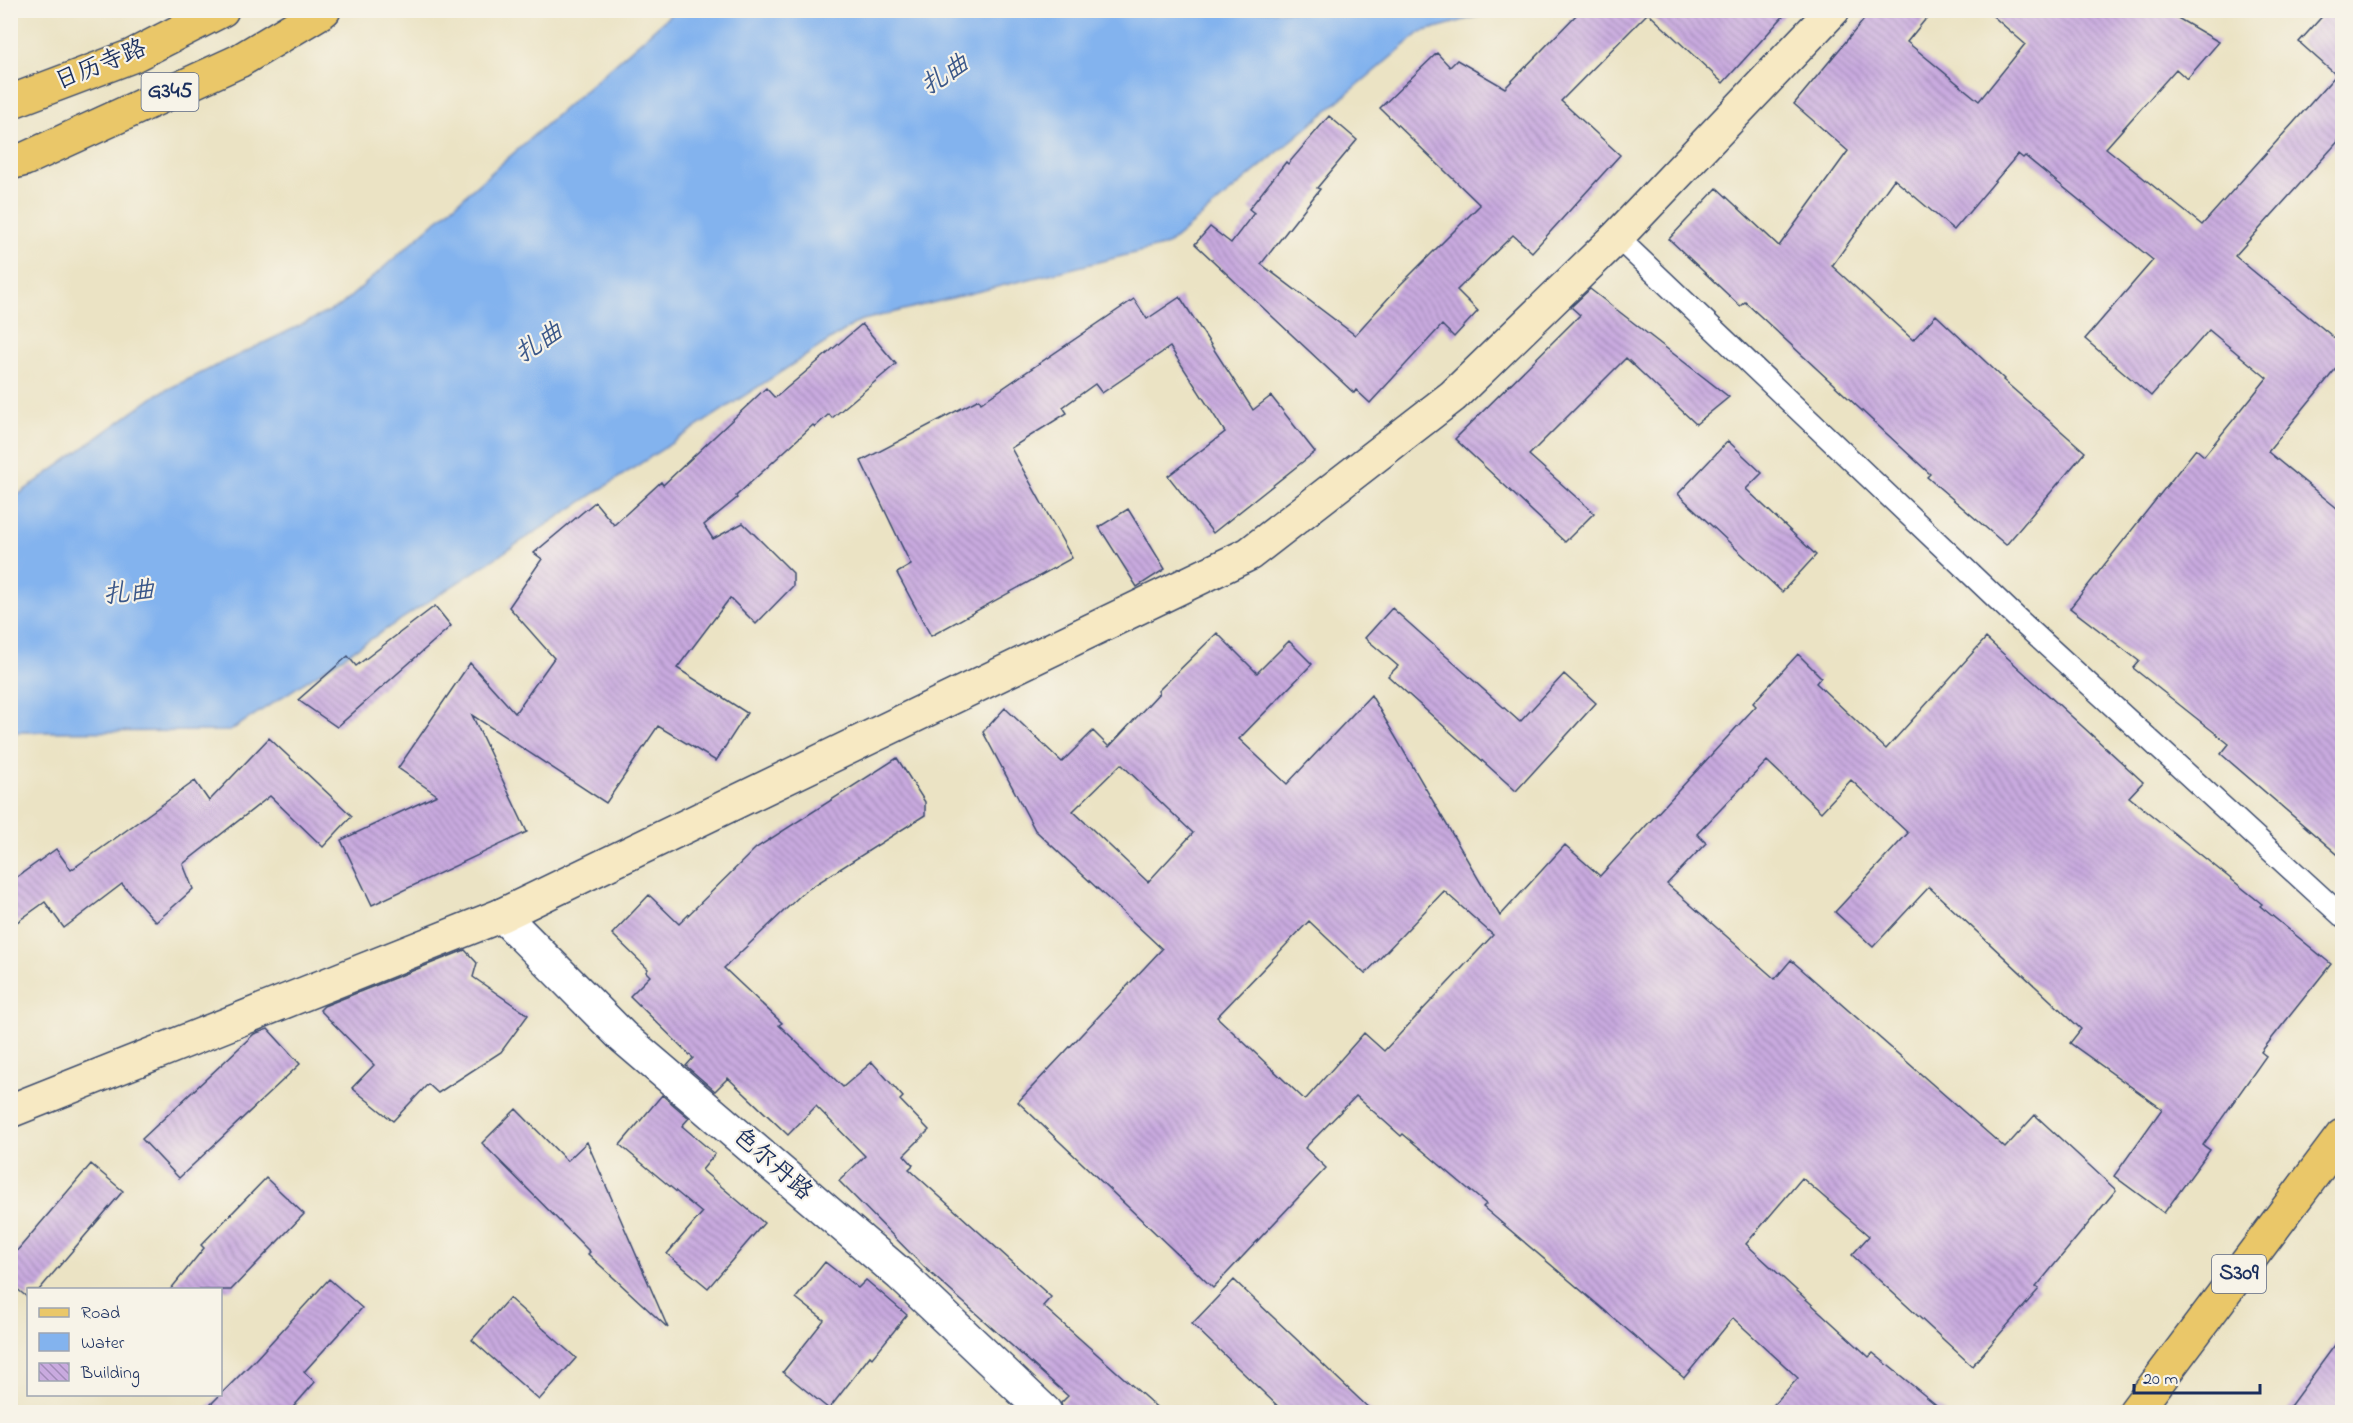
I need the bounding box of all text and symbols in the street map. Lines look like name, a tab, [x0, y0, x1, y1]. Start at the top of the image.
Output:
street label: 日历寺路	[50, 32, 152, 100]
water label: 扎曲	[914, 45, 979, 106]
road number: G345	[142, 73, 198, 111]
water label: 扎曲	[508, 313, 573, 374]
water label: 扎曲	[101, 572, 158, 616]
street label: 色尔丹路	[724, 1120, 820, 1210]
road number: S309	[2212, 1255, 2266, 1293]
legend	[27, 1288, 222, 1396]
text: Road	[81, 1301, 120, 1327]
text: Water	[81, 1331, 125, 1357]
scale bar	[2134, 1357, 2260, 1395]
text: Building	[80, 1361, 140, 1388]
text: 20 m	[2143, 1367, 2178, 1393]

